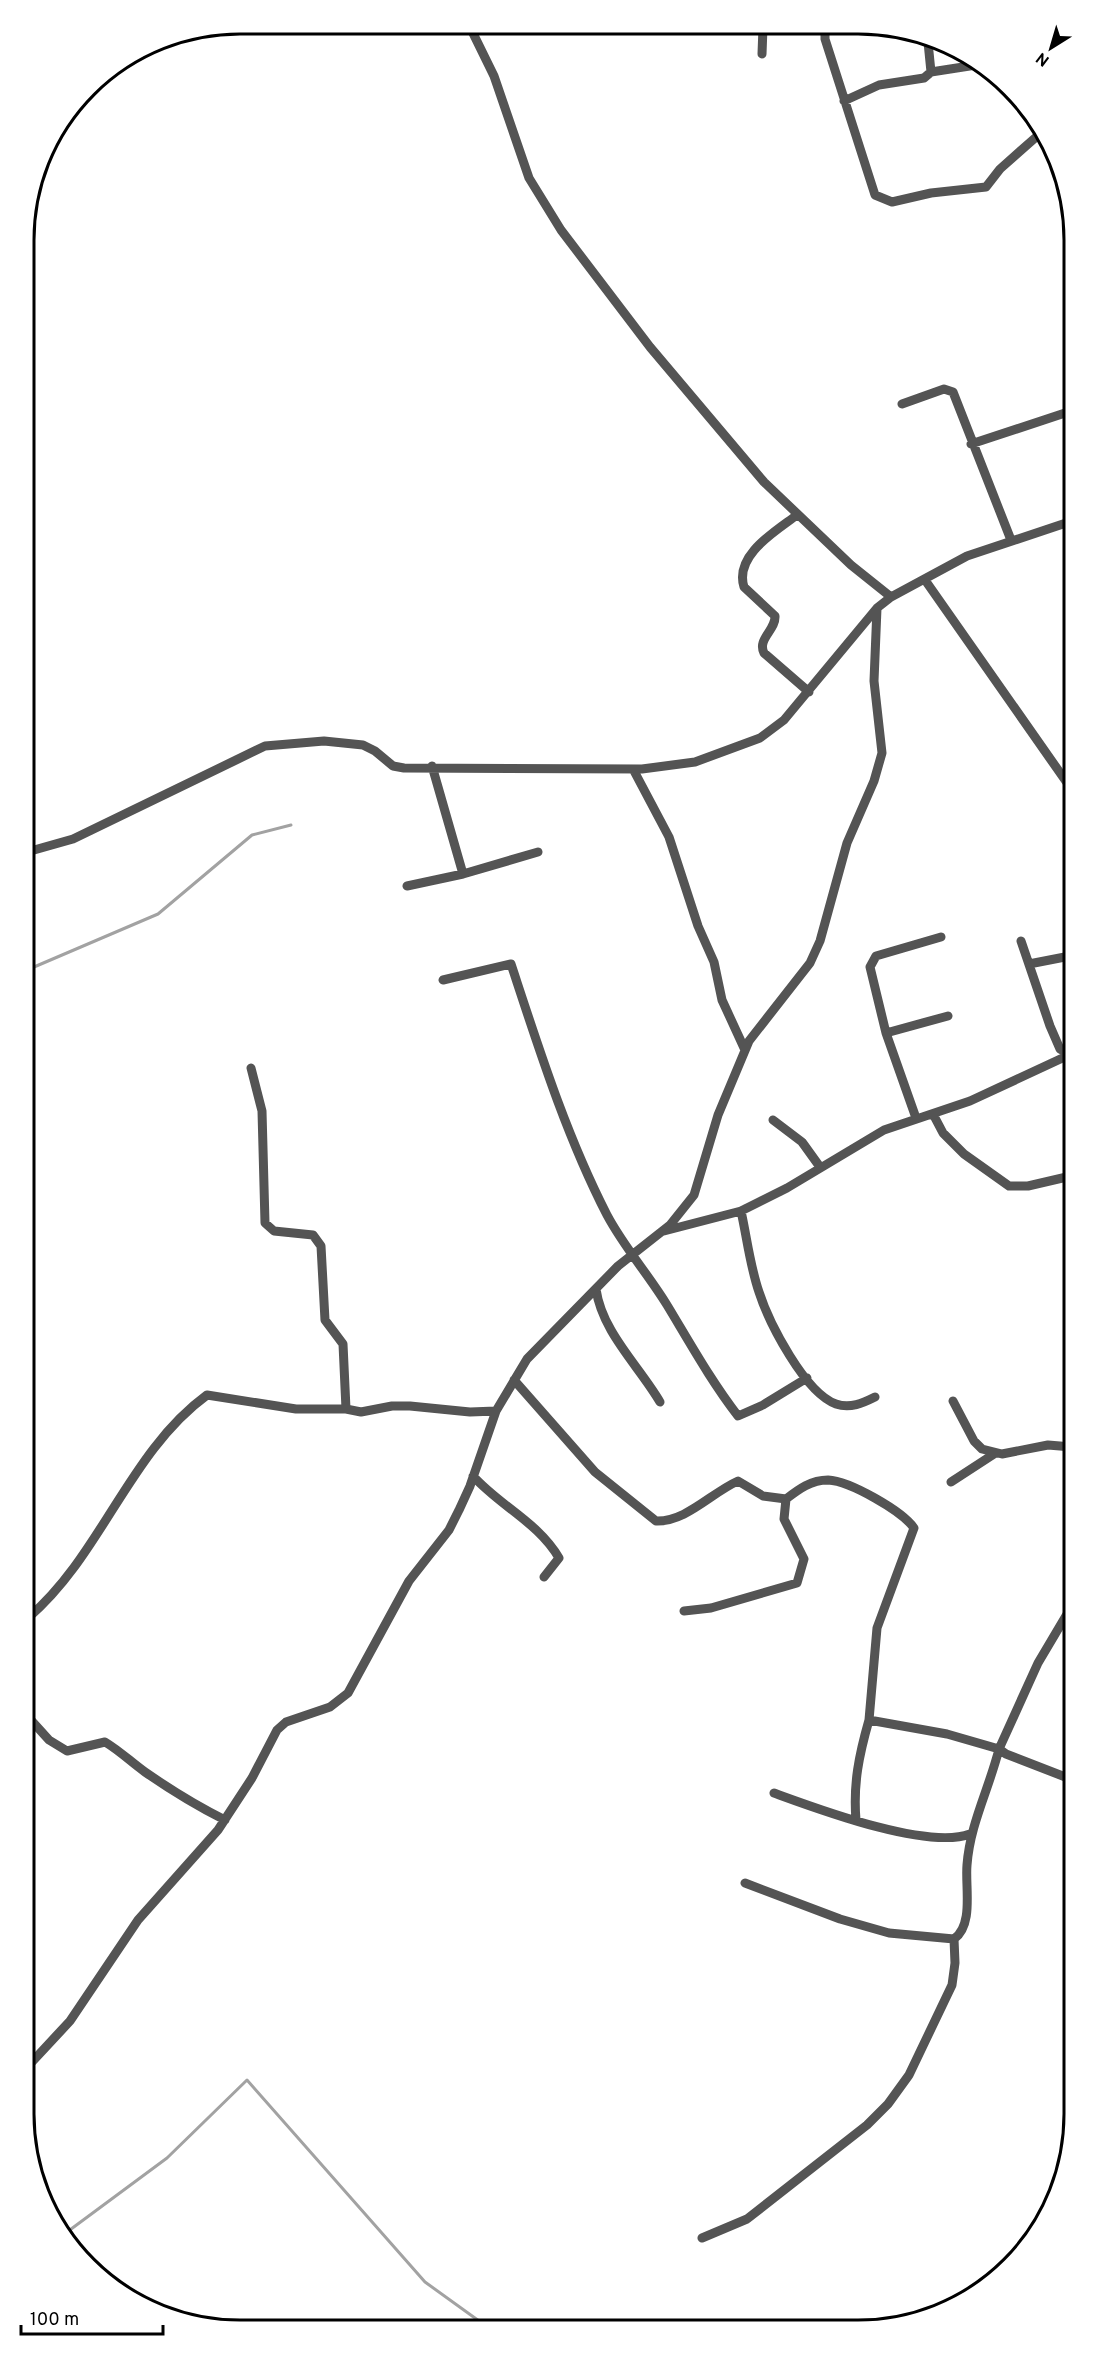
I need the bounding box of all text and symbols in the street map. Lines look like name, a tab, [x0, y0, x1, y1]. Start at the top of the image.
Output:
north arrow	[1021, 18, 1081, 78]
text: N	[1033, 47, 1054, 70]
scale bar	[21, 2298, 164, 2336]
text: 100 m	[30, 2309, 79, 2332]

